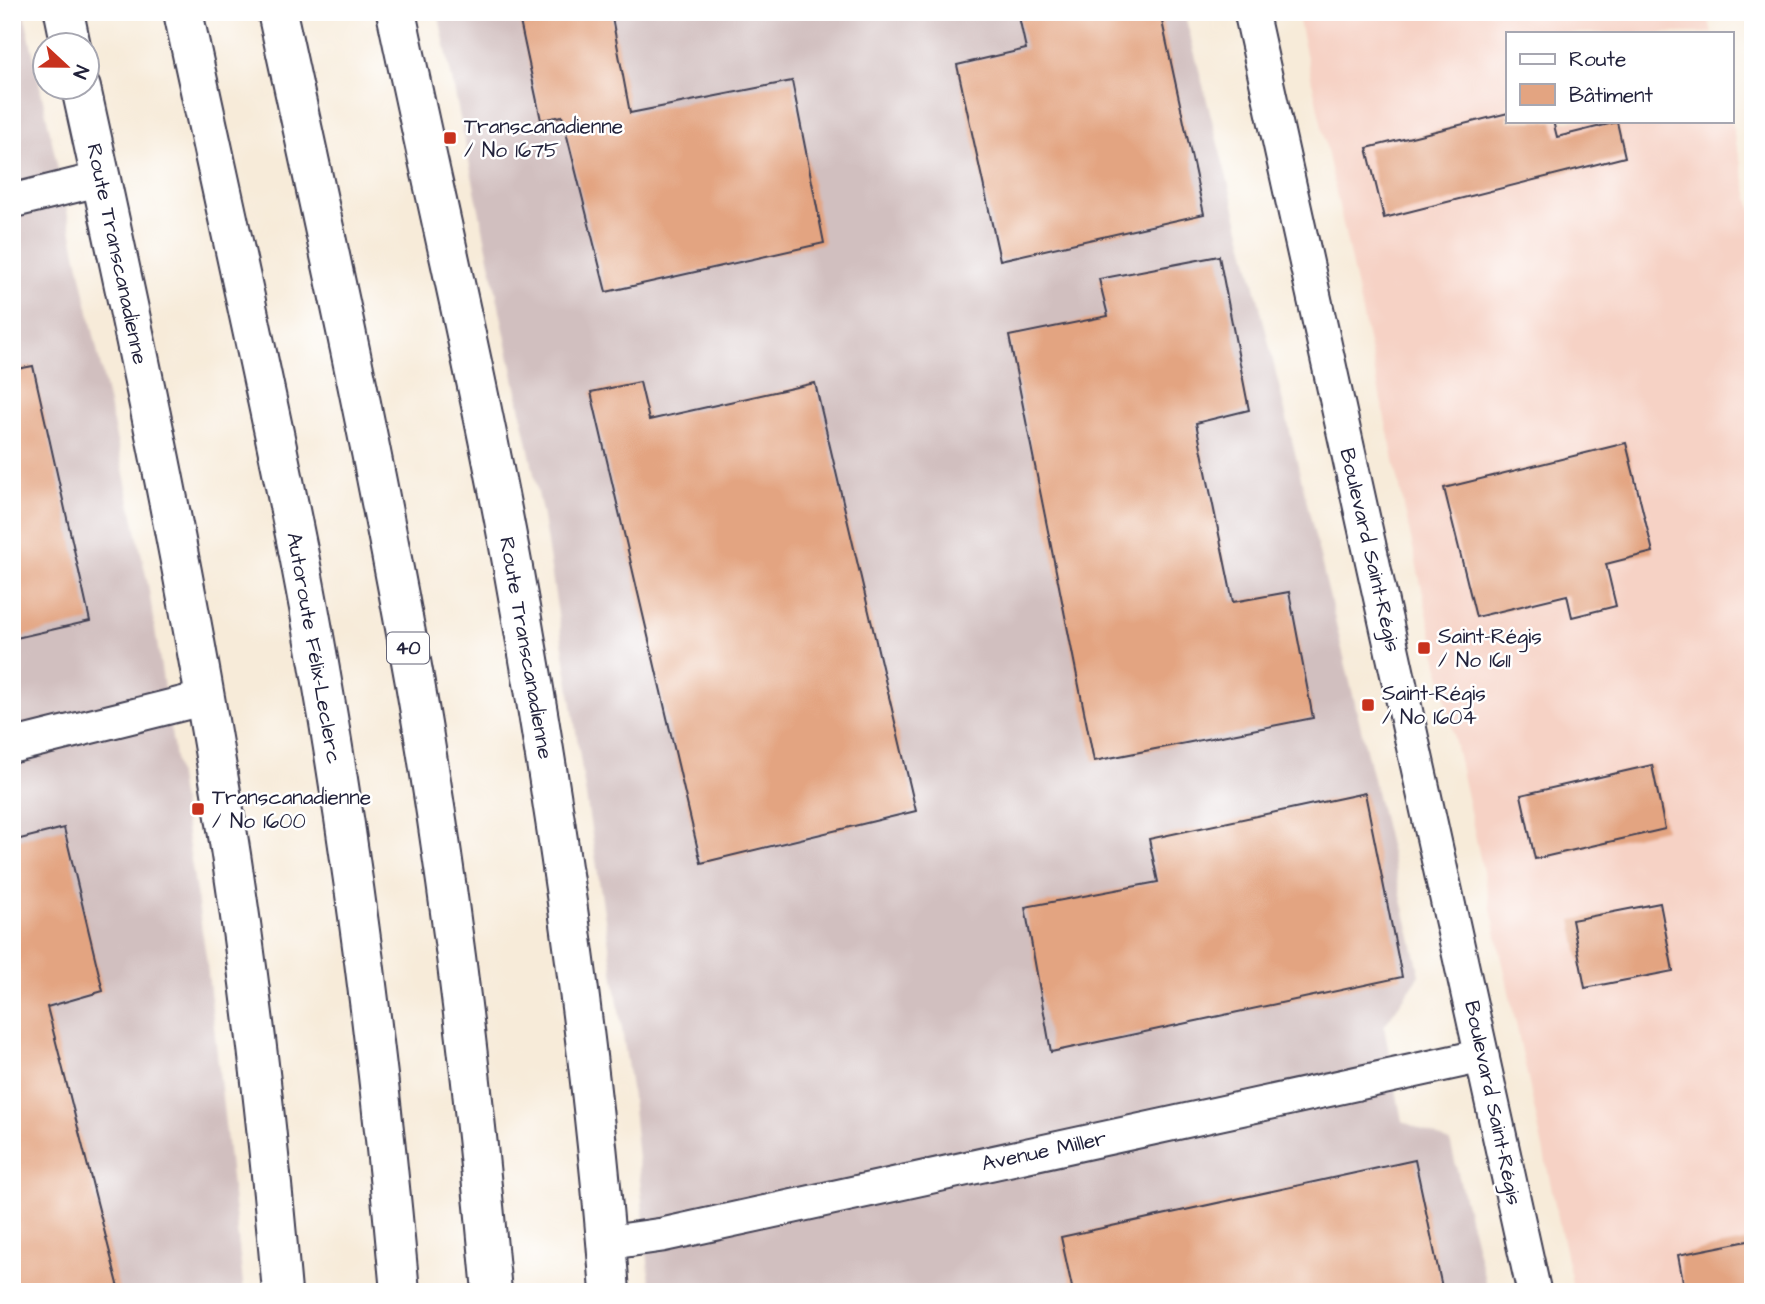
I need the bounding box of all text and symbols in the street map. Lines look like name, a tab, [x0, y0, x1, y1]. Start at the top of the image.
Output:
north arrow	[32, 32, 102, 102]
legend	[1506, 32, 1734, 122]
text: Route	[1569, 45, 1626, 74]
text: N	[66, 61, 95, 82]
text: Bâtiment	[1569, 81, 1653, 110]
place label: Transcanadienne / No 1675	[464, 112, 623, 165]
marker: Transcanadienne / No 1675	[442, 130, 458, 146]
street label: Route Transcanadienne	[79, 141, 155, 367]
street label: Boulevard Saint-Régis	[1331, 445, 1408, 655]
street label: Autoroute Félix-Leclerc	[279, 530, 349, 766]
street label: Route Transcanadienne	[492, 535, 560, 761]
place label: Saint-Régis / No 1611	[1438, 622, 1542, 675]
road number: 40	[387, 632, 429, 664]
marker: Saint-Régis / No 1611	[1416, 640, 1432, 656]
place label: Saint-Régis / No 1604	[1382, 679, 1486, 732]
marker: Saint-Régis / No 1604	[1360, 697, 1376, 713]
place label: Transcanadienne / No 1600	[212, 783, 371, 836]
marker: Transcanadienne / No 1600	[190, 801, 206, 817]
street label: Boulevard Saint-Régis	[1455, 998, 1529, 1208]
street label: Avenue Miller	[979, 1124, 1109, 1178]

